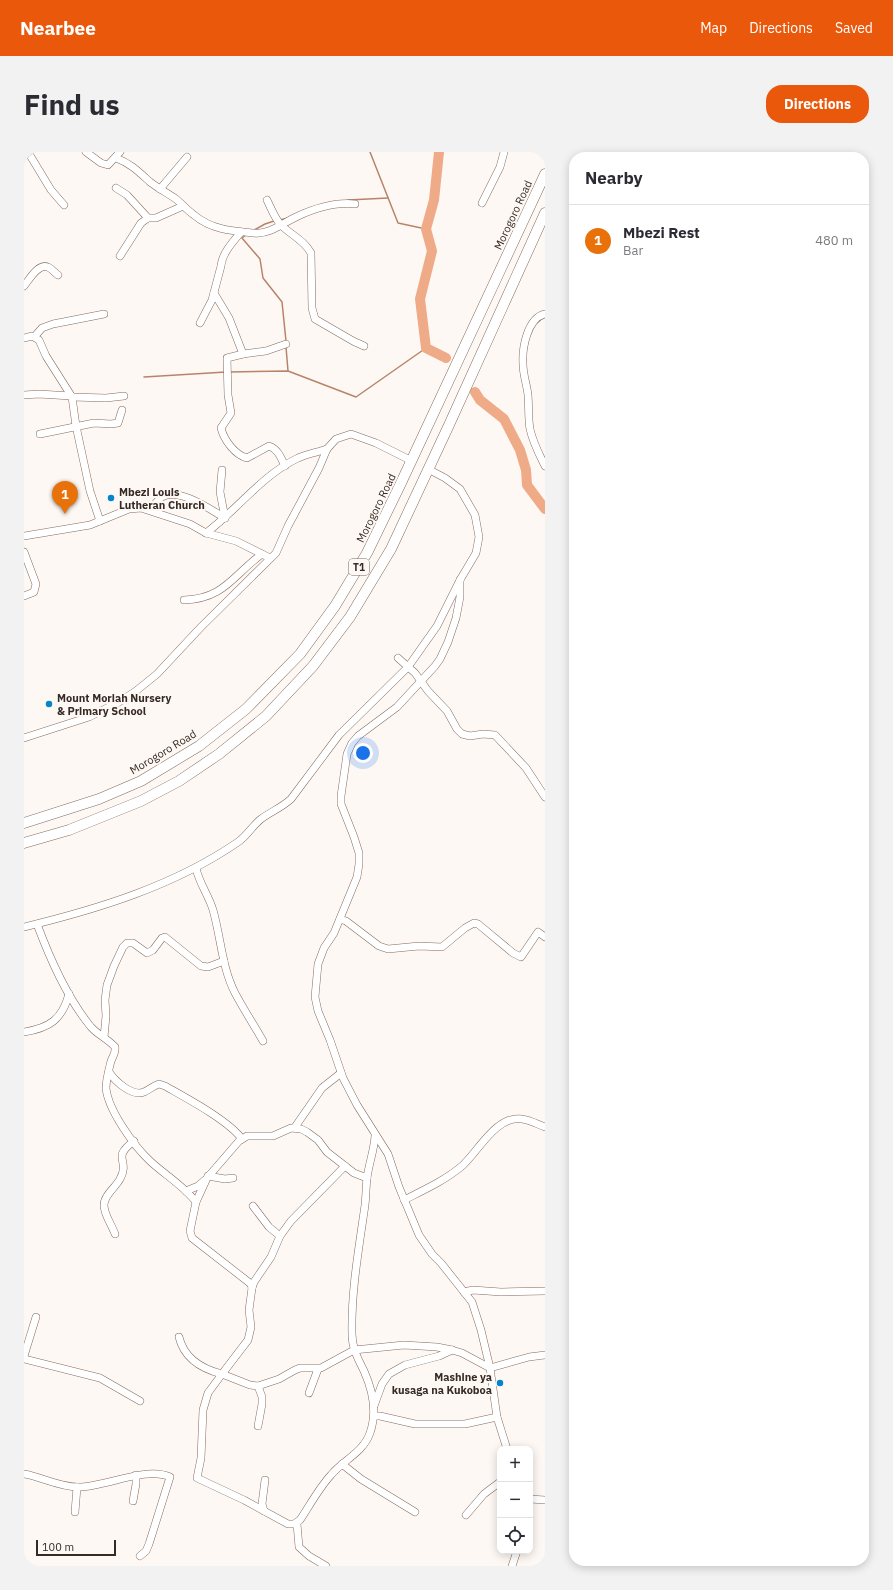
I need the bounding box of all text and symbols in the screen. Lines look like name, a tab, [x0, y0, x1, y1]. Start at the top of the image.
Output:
text: Nearbee	[20, 16, 96, 40]
text: Map	[700, 19, 727, 37]
text: Directions	[749, 19, 813, 37]
text: Saved	[835, 19, 873, 37]
button: Directions	[766, 85, 869, 123]
text: Find us	[24, 86, 120, 123]
text: Nearby	[585, 167, 643, 189]
street label: Morogoro Road	[491, 178, 535, 252]
text: Mbezi Rest	[623, 223, 700, 242]
text: 1	[594, 232, 602, 249]
text: 480 m	[815, 232, 853, 249]
text: Bar	[623, 242, 643, 259]
street label: Morogoro Road	[353, 471, 399, 545]
pin: 1	[52, 481, 78, 514]
place label: Mbezi Louis Lutheran Church	[119, 485, 205, 512]
marker: Mbezi Louis Lutheran Church	[106, 493, 116, 503]
road number: T1	[349, 559, 369, 575]
place label: Mount Moriah Nursery & Primary School	[57, 691, 172, 718]
marker: Mount Moriah Nursery & Primary School	[44, 699, 54, 709]
street label: Morogoro Road	[127, 727, 199, 777]
your location	[353, 743, 373, 763]
place label: Mashine ya kusaga na Kukoboa	[392, 1370, 492, 1397]
marker: Mashine ya kusaga na Kukoboa	[495, 1378, 505, 1388]
map controls	[497, 1446, 533, 1554]
button: +	[497, 1446, 533, 1482]
button: −	[497, 1482, 533, 1518]
button: locate	[497, 1518, 533, 1554]
scale bar	[36, 1538, 116, 1557]
text: 100 m	[42, 1540, 74, 1554]

